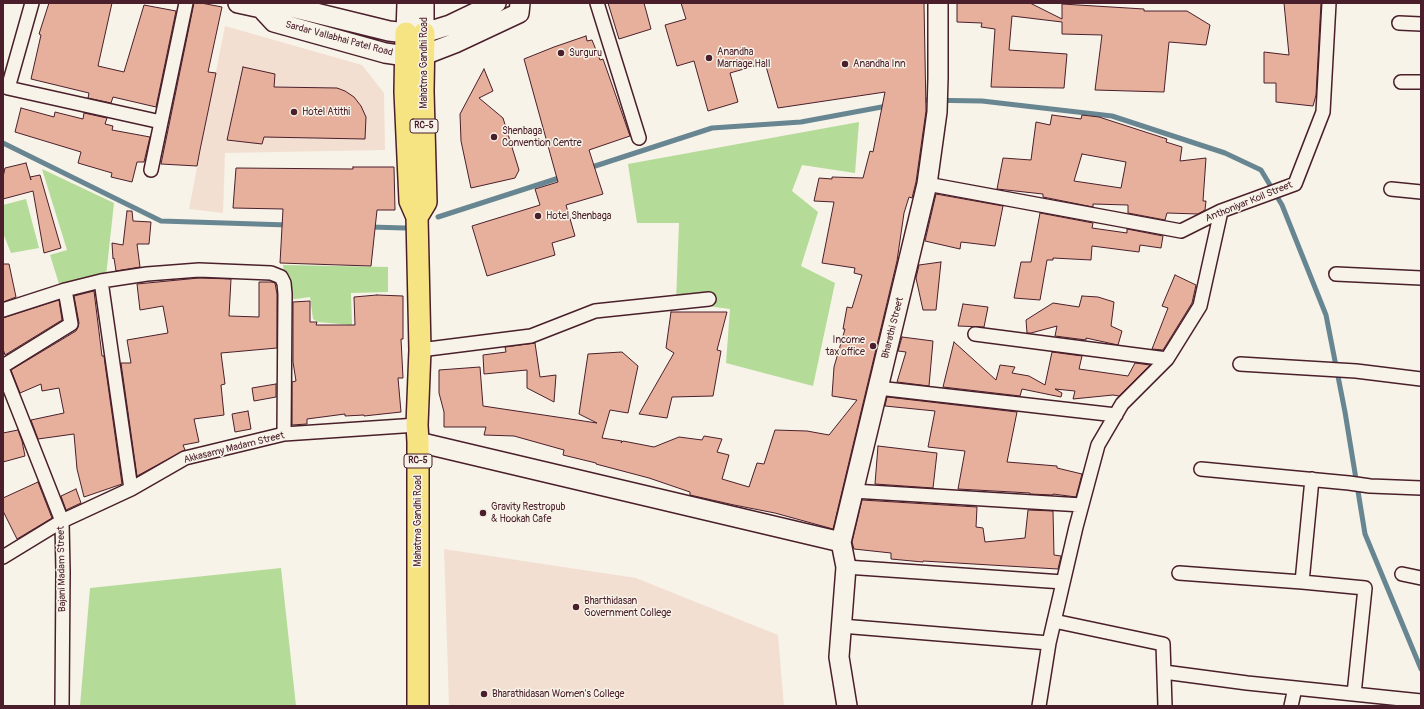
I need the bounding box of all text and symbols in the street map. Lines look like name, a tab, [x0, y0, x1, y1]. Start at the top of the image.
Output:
street label: Mahatma Gandhi Road	[418, 17, 430, 109]
street label: Sardar Vallabhai Patel Road	[284, 19, 394, 59]
place label: Anandha Marriage Hall	[717, 46, 770, 70]
place label: Surguru	[569, 47, 602, 59]
marker: Surguru	[556, 48, 566, 58]
marker: Anandha Marriage Hall	[704, 53, 714, 63]
place label: Anandha Inn	[853, 58, 906, 70]
marker: Anandha Inn	[840, 59, 850, 69]
place label: Hotel Atithi	[302, 106, 350, 118]
marker: Hotel Atithi	[289, 107, 299, 117]
road number: RC-5	[410, 119, 438, 133]
place label: Shenbaga Convention Centre	[502, 125, 582, 148]
marker: Shenbaga Convention Centre	[489, 132, 499, 142]
street label: Anthoniyar Koil Street	[1204, 179, 1294, 225]
place label: Hotel Shenbaga	[546, 210, 611, 222]
marker: Hotel Shenbaga	[533, 211, 543, 221]
street label: Bharathi Street	[880, 296, 906, 360]
place label: Income tax office	[825, 334, 865, 358]
marker: Income tax office	[868, 341, 878, 351]
street label: Akkasamy Madam Street	[182, 430, 286, 466]
road number: RC-5	[404, 454, 432, 468]
street label: Mahatma Gandhi Road	[412, 475, 424, 567]
place label: Gravity Restropub & Hookah Cafe	[491, 501, 565, 524]
marker: Gravity Restropub & Hookah Cafe	[478, 508, 488, 518]
street label: Bajani Madam Street	[55, 526, 69, 612]
place label: Bharthidasan Government College	[584, 595, 671, 618]
marker: Bharthidasan Government College	[571, 602, 581, 612]
place label: Bharathidasan Women's College	[492, 688, 624, 700]
marker: Bharathidasan Women's College	[479, 689, 489, 699]

